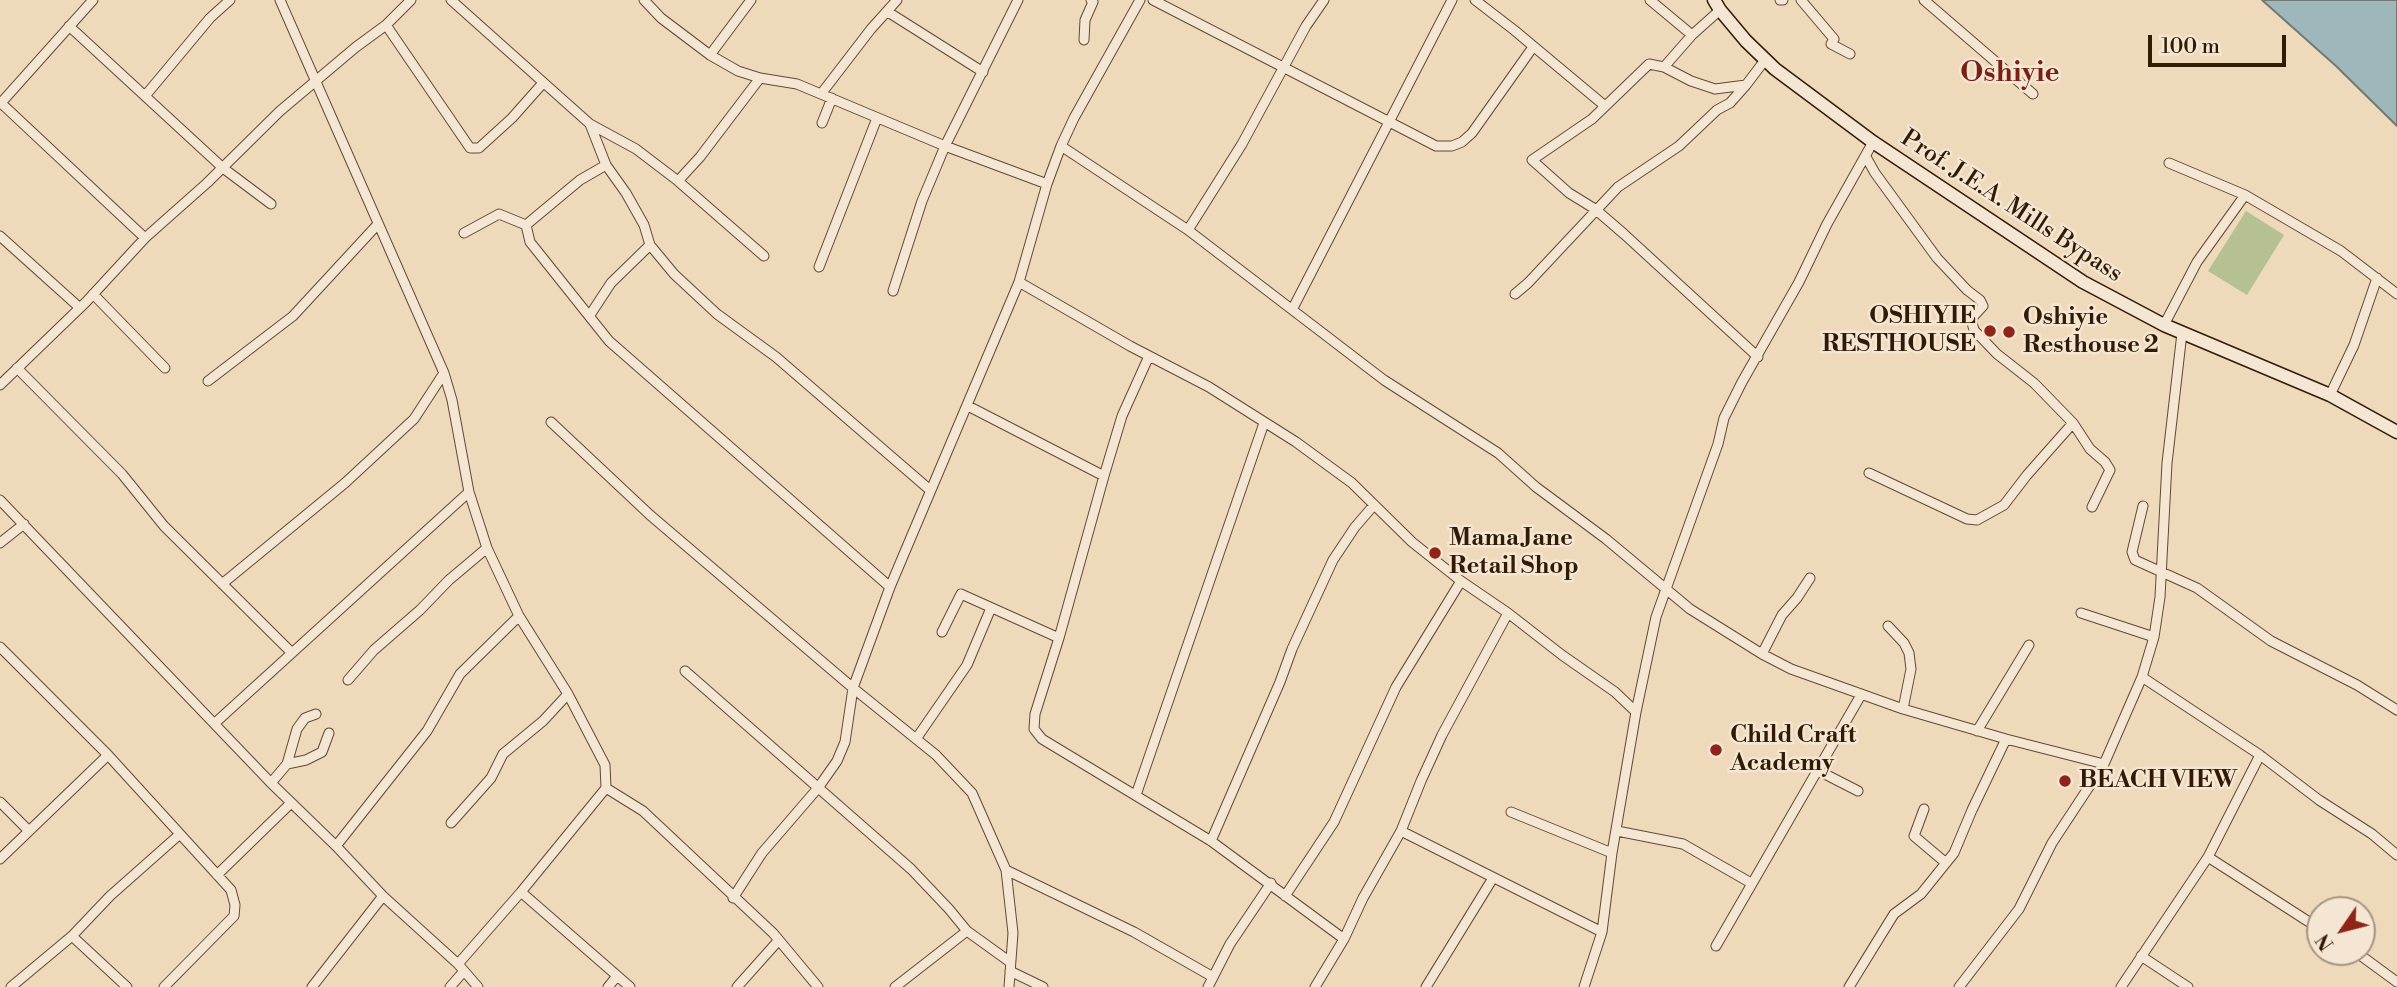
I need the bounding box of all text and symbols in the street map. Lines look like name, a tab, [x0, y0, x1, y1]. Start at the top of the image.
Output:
scale bar	[2152, 21, 2290, 65]
text: 100 m	[2161, 34, 2220, 60]
district label: Oshiyie	[1960, 57, 2060, 91]
street label: Prof. J.E.A. Mills Bypass	[1895, 125, 2127, 289]
place label: OSHIYIE RESTHOUSE	[1822, 303, 1976, 359]
place label: Oshiyie Resthouse 2	[2023, 304, 2159, 360]
marker: OSHIYIE RESTHOUSE	[1982, 323, 1998, 339]
marker: Oshiyie Resthouse 2	[2001, 324, 2017, 340]
place label: Mama Jane Retail Shop	[1449, 525, 1579, 581]
marker: Mama Jane Retail Shop	[1427, 545, 1443, 561]
place label: Child Craft Academy	[1730, 722, 1856, 778]
marker: Child Craft Academy	[1708, 742, 1724, 758]
place label: BEACH VIEW	[2079, 767, 2237, 795]
marker: BEACH VIEW	[2057, 773, 2073, 789]
north arrow	[2306, 896, 2376, 966]
text: N	[2311, 929, 2340, 955]

